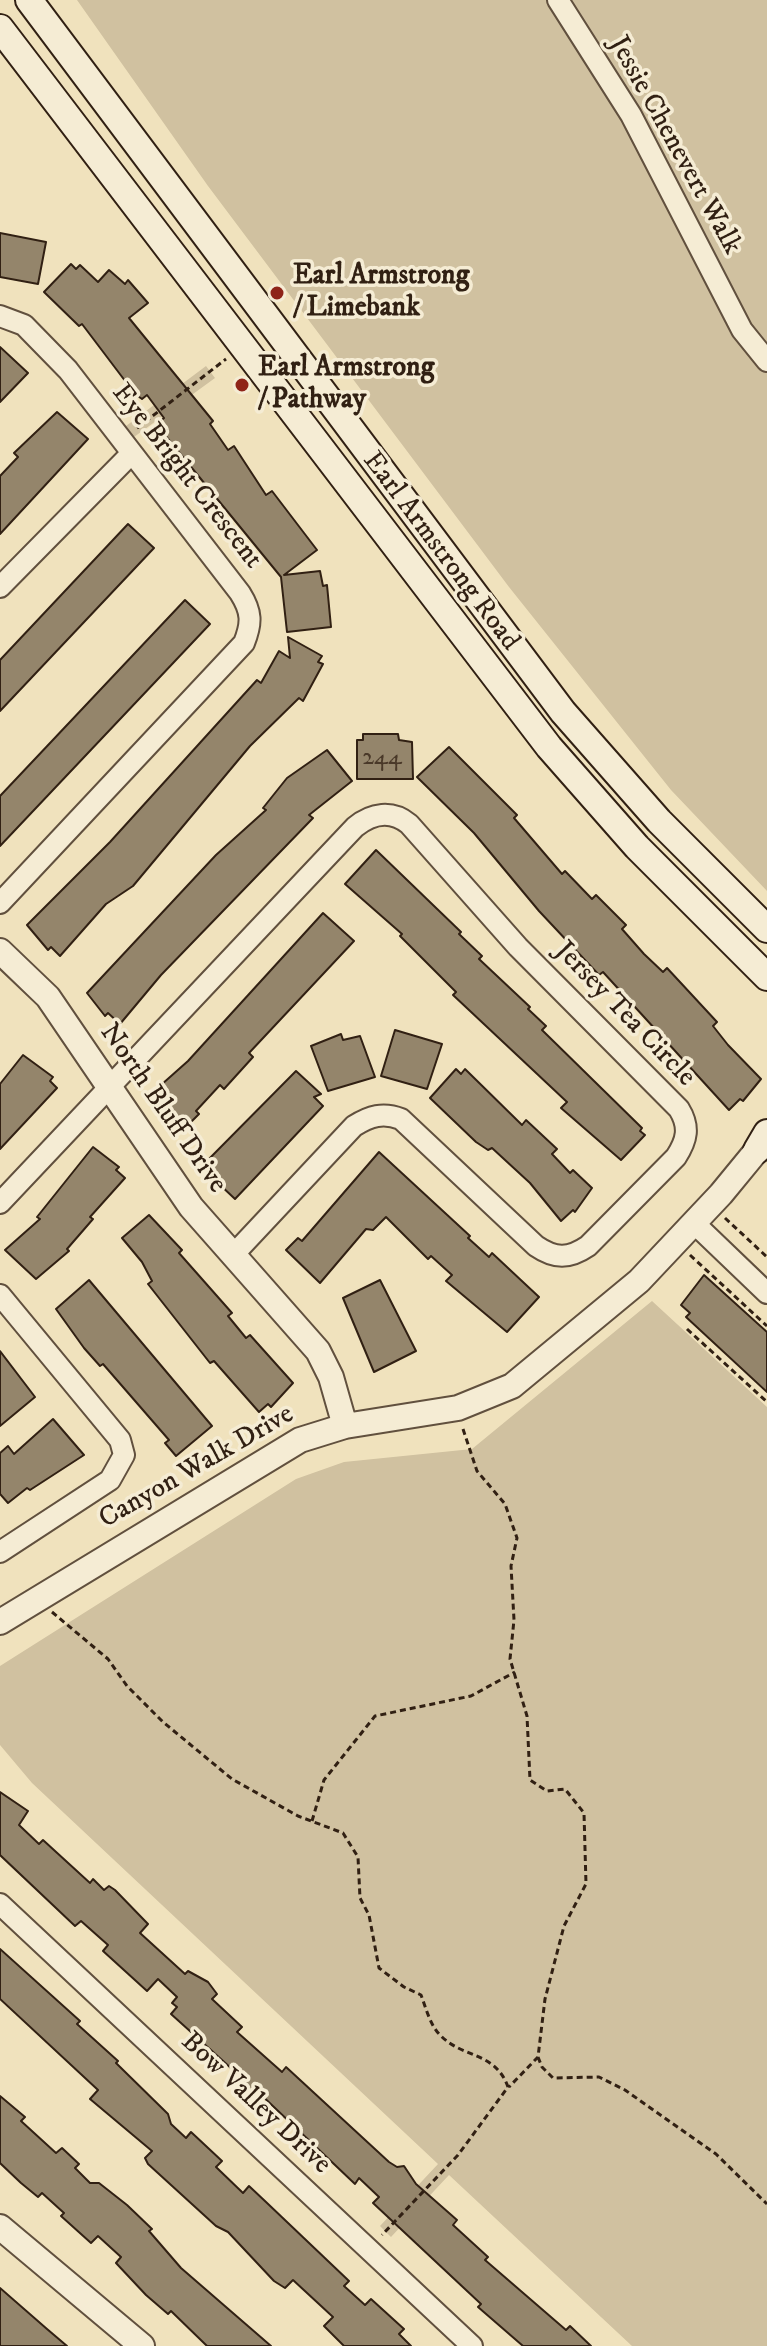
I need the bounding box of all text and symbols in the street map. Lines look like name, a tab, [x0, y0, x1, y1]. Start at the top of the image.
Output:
street label: Jessie Chenevert Walk	[600, 31, 748, 261]
place label: Earl Armstrong / Limebank	[293, 260, 469, 326]
marker: Earl Armstrong / Limebank	[268, 284, 286, 302]
place label: Earl Armstrong / Pathway	[258, 352, 434, 418]
marker: Earl Armstrong / Pathway	[233, 376, 251, 394]
street label: Eye Bright Crescent	[103, 378, 269, 576]
street label: Earl Armstrong Road	[354, 446, 526, 658]
house number: 244	[362, 745, 402, 773]
street label: Jersey Tea Circle	[546, 935, 702, 1095]
street label: North Bluff Drive	[91, 1018, 233, 1200]
street label: Canyon Walk Drive	[94, 1399, 300, 1537]
street label: Bow Valley Drive	[173, 2026, 337, 2182]

